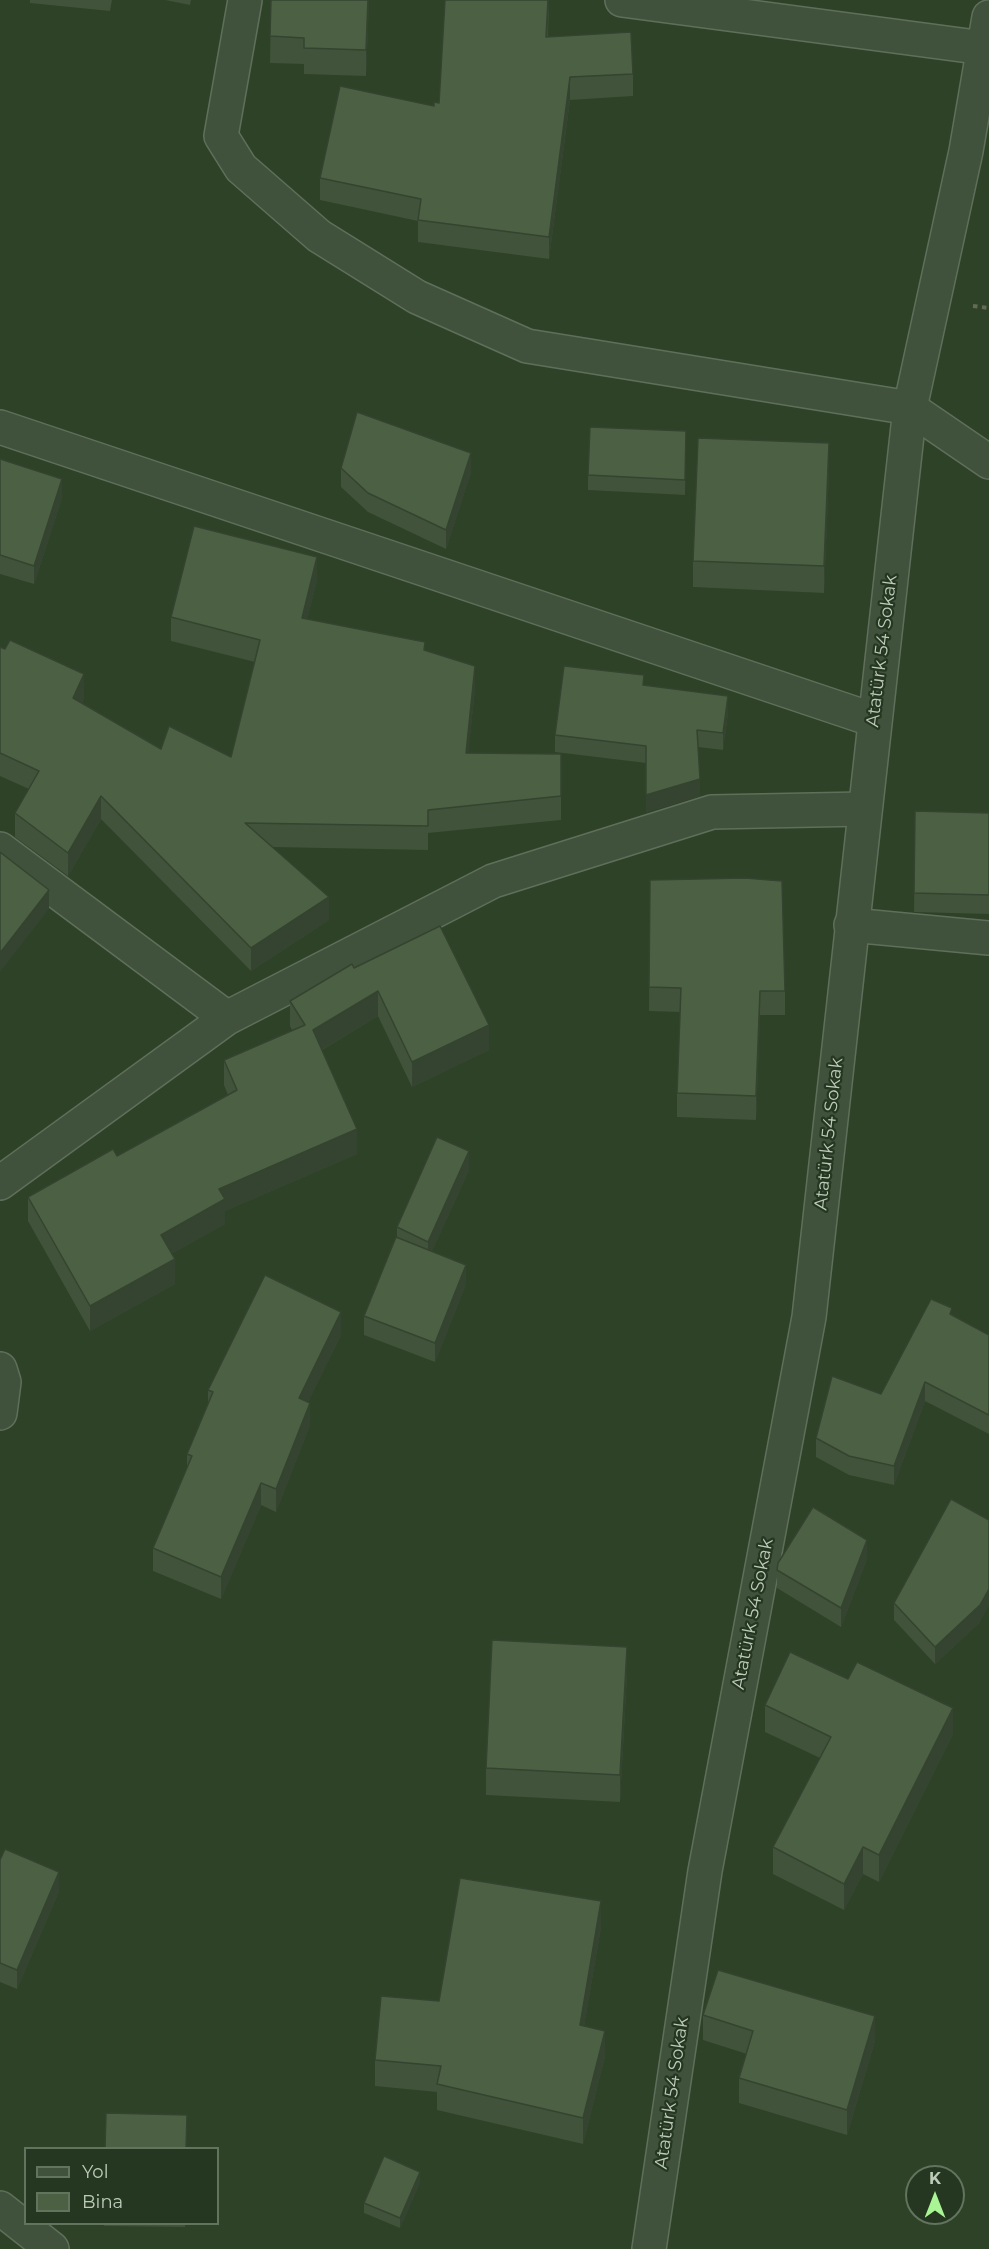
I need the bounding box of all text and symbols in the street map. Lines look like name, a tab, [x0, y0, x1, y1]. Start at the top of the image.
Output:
street label: Atatürk 54 Sokak	[862, 574, 902, 728]
street label: Atatürk 54 Sokak	[810, 1057, 848, 1211]
street label: Atatürk 54 Sokak	[728, 1537, 778, 1691]
street label: Atatürk 54 Sokak	[651, 2016, 693, 2170]
legend	[24, 2147, 219, 2225]
text: Yol	[82, 2161, 108, 2183]
north arrow	[905, 2165, 965, 2225]
text: K	[929, 2169, 941, 2188]
text: Bina	[82, 2191, 123, 2213]

